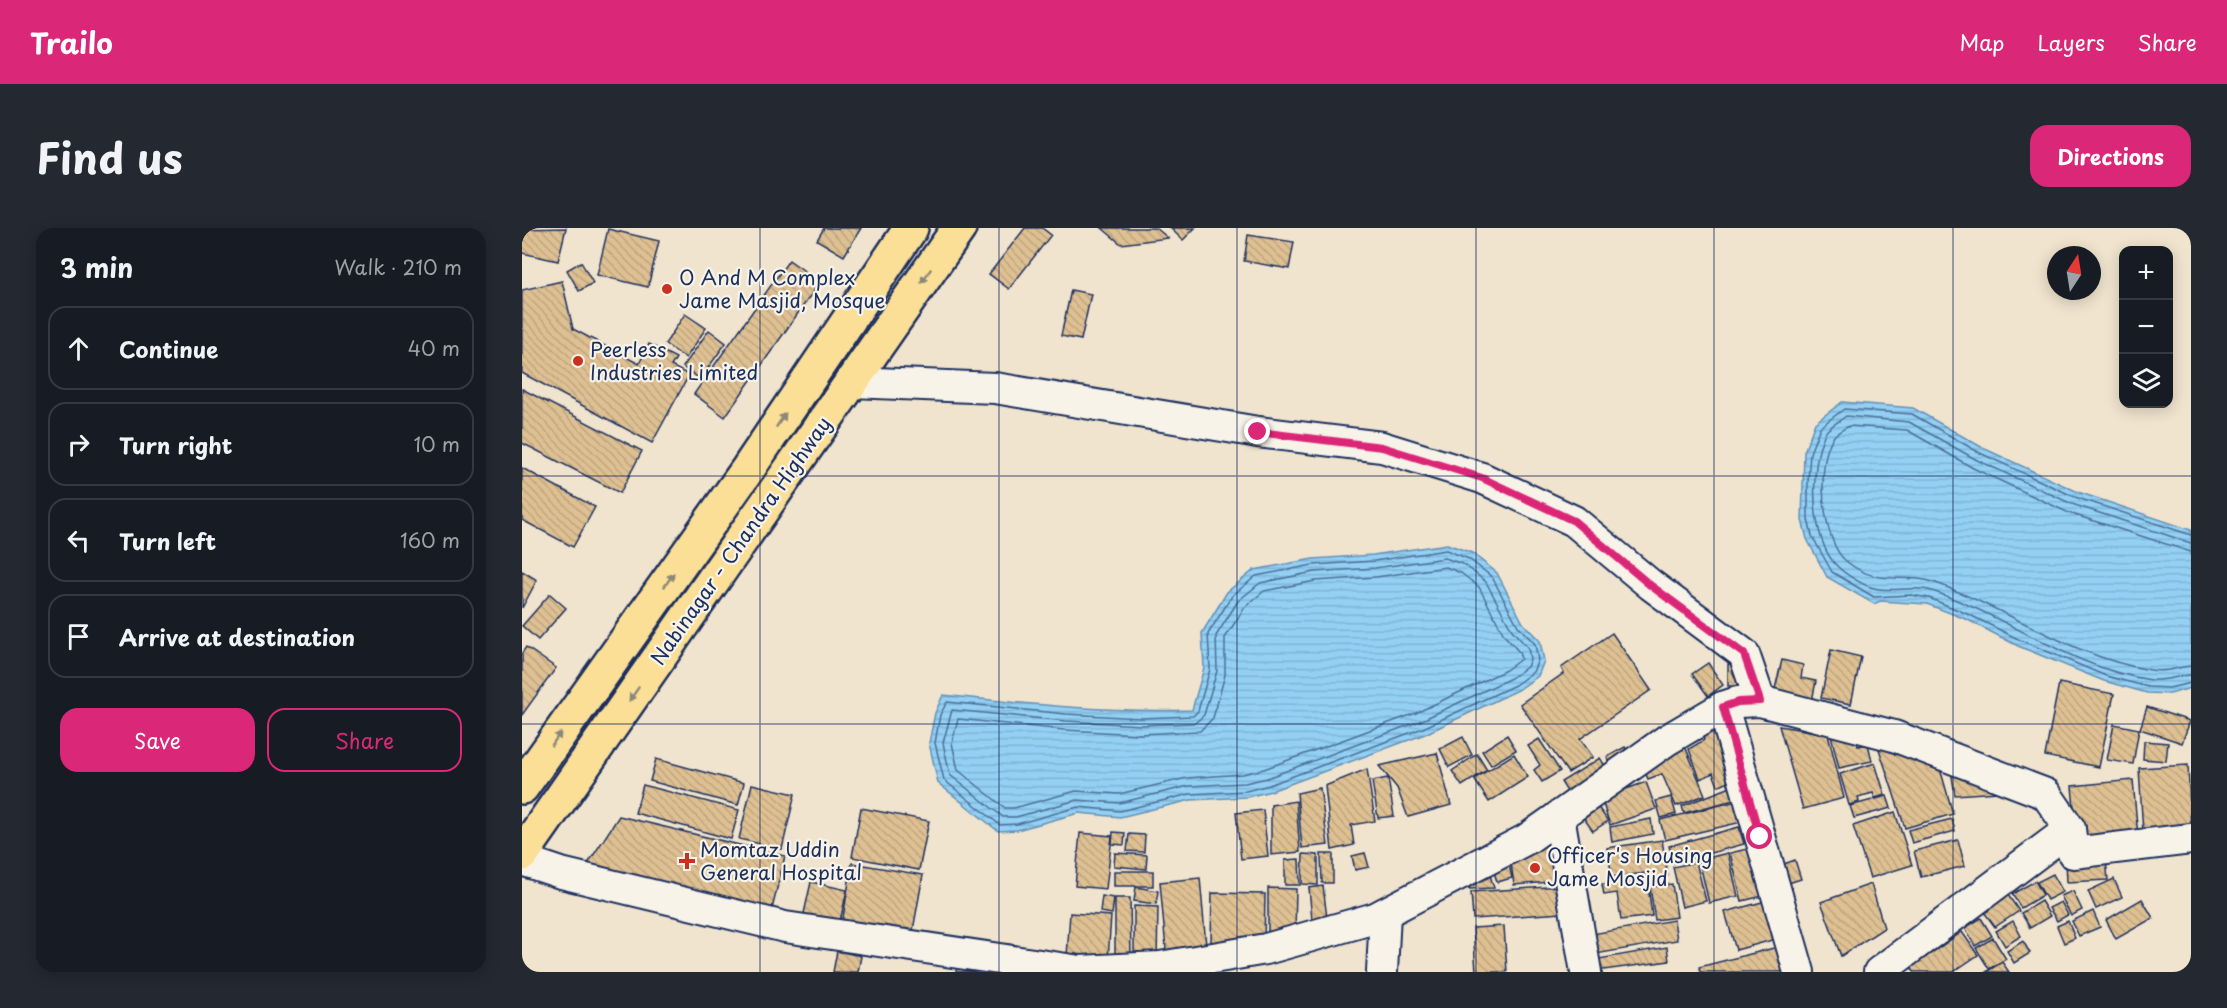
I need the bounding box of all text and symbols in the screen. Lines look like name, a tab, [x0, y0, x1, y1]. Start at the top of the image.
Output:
text: Trailo	[30, 21, 113, 64]
text: Map	[1960, 26, 2004, 58]
text: Layers	[2037, 26, 2105, 58]
text: Share	[2138, 26, 2197, 58]
text: Find us	[36, 125, 183, 188]
button: Directions	[2030, 125, 2191, 187]
north arrow	[2047, 246, 2101, 300]
map controls	[2119, 246, 2173, 408]
button: +	[2119, 246, 2173, 300]
text: 3 min	[60, 248, 133, 287]
text: Walk · 210 m	[335, 252, 462, 282]
place label: O And M Complex Jame Masjid, Mosque	[679, 262, 885, 315]
one-way arrow	[921, 268, 932, 284]
marker: O And M Complex Jame Masjid, Mosque	[660, 282, 674, 296]
button: −	[2119, 300, 2173, 354]
icon: ahead	[62, 332, 95, 365]
text: Continue	[119, 332, 218, 365]
text: 40 m	[408, 333, 460, 363]
place label: Peerless Industries Limited	[590, 334, 758, 387]
marker: Peerless Industries Limited	[571, 354, 585, 368]
button: layers	[2119, 354, 2173, 408]
street label: Nabinagar - Chandra Highway	[643, 410, 838, 671]
one-way arrow	[775, 413, 787, 429]
route end	[1244, 418, 1270, 444]
icon: right	[62, 428, 95, 461]
text: Turn right	[119, 428, 232, 461]
text: 10 m	[413, 429, 460, 459]
icon: left	[62, 524, 95, 557]
text: Turn left	[119, 524, 216, 557]
text: 160 m	[400, 525, 460, 555]
one-way arrow	[663, 573, 675, 589]
icon: arrive	[62, 620, 95, 653]
text: Arrive at destination	[119, 620, 355, 653]
one-way arrow	[628, 686, 640, 702]
button: Save	[60, 708, 255, 772]
button: Share	[267, 708, 462, 772]
one-way arrow	[550, 732, 562, 748]
route start	[1746, 823, 1772, 849]
place label: Momtaz Uddin General Hospital	[700, 834, 862, 887]
place label: Officer's Housing Jame Mosjid	[1547, 840, 1713, 893]
marker: Momtaz Uddin General Hospital	[678, 852, 696, 870]
marker: Officer's Housing Jame Mosjid	[1528, 861, 1542, 875]

